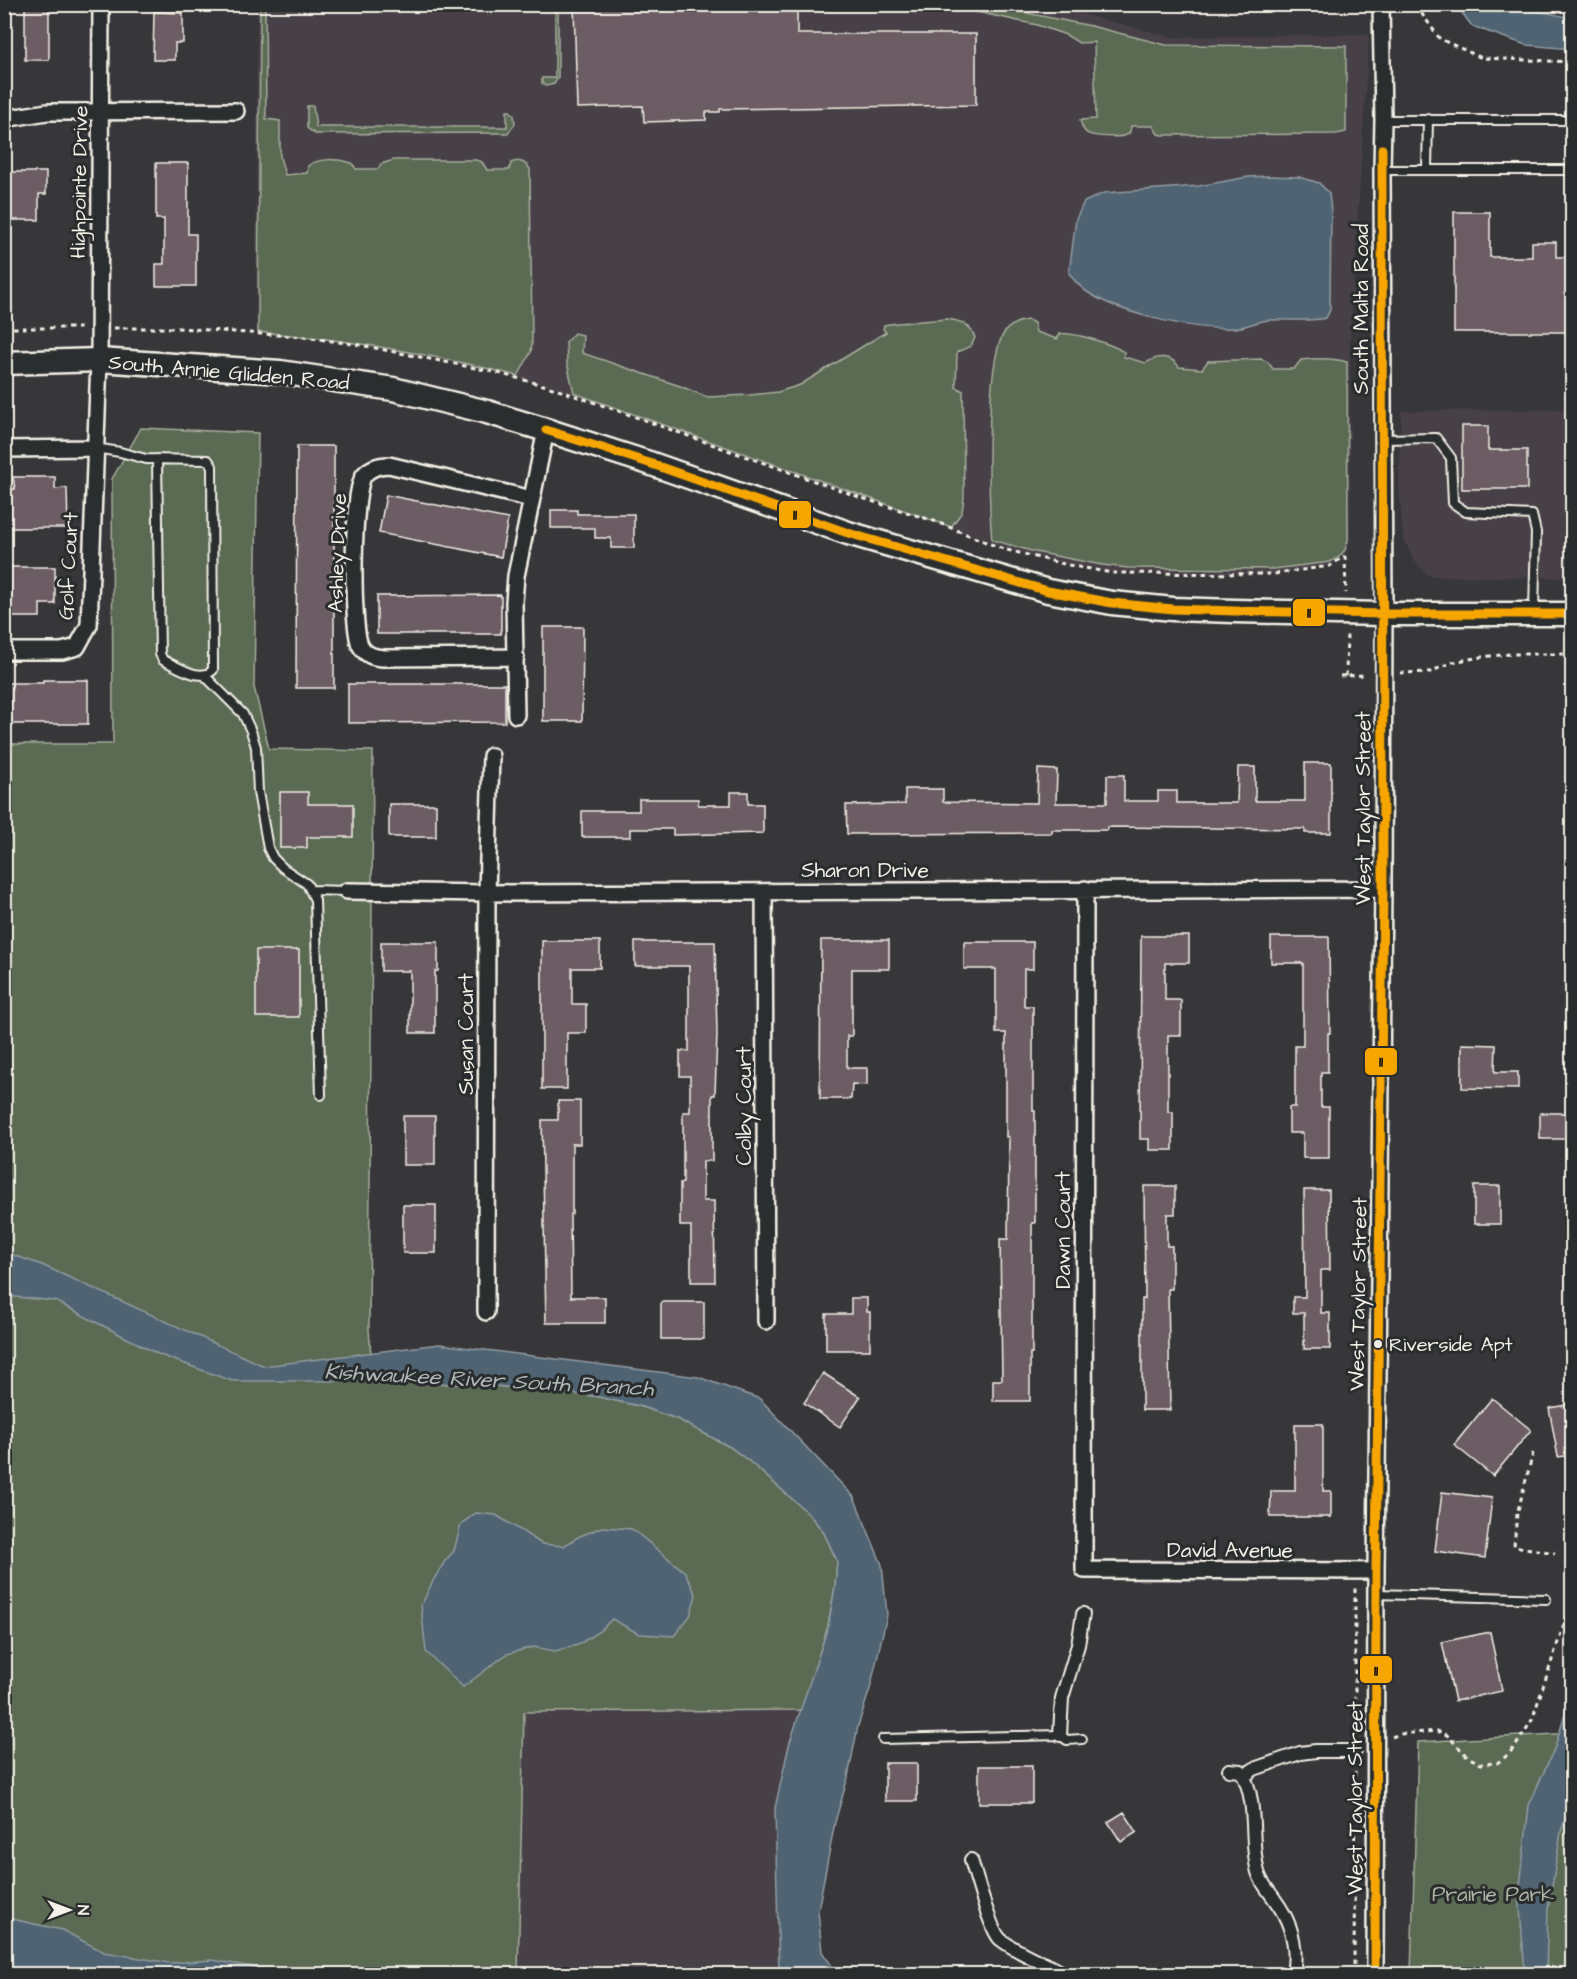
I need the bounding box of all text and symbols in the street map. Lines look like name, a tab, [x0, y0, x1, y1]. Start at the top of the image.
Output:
street label: Highpointe Drive	[64, 105, 97, 259]
street label: South Malta Road	[1347, 224, 1376, 394]
street label: South Annie Glidden Road	[107, 348, 351, 397]
street label: Ashley Drive	[321, 493, 356, 613]
line badge: 11	[778, 500, 812, 529]
text: 11	[793, 504, 798, 526]
street label: Golf Court	[51, 511, 86, 621]
line badge: 11	[1292, 598, 1326, 627]
text: 11	[1307, 602, 1312, 624]
street label: West Taylor Street	[1349, 711, 1380, 905]
street label: Sharon Drive	[801, 856, 929, 885]
street label: Susan Court	[452, 973, 481, 1095]
street label: Colby Court	[730, 1046, 761, 1166]
line badge: 11	[1364, 1047, 1398, 1076]
text: 11	[1379, 1051, 1384, 1073]
street label: Dawn Court	[1049, 1171, 1078, 1289]
street label: West Taylor Street	[1342, 1196, 1377, 1391]
place label: Riverside Apt	[1389, 1331, 1513, 1359]
marker: Riverside Apt	[1372, 1338, 1384, 1350]
water label: Kishwaukee River South Branch	[324, 1356, 655, 1405]
street label: David Avenue	[1167, 1536, 1293, 1565]
line badge: 11	[1359, 1655, 1393, 1684]
text: 11	[1374, 1660, 1379, 1682]
street label: West Taylor Street	[1341, 1701, 1372, 1895]
north arrow	[39, 1880, 99, 1940]
park label: Prairie Park	[1432, 1880, 1554, 1909]
text: N	[72, 1905, 94, 1915]

